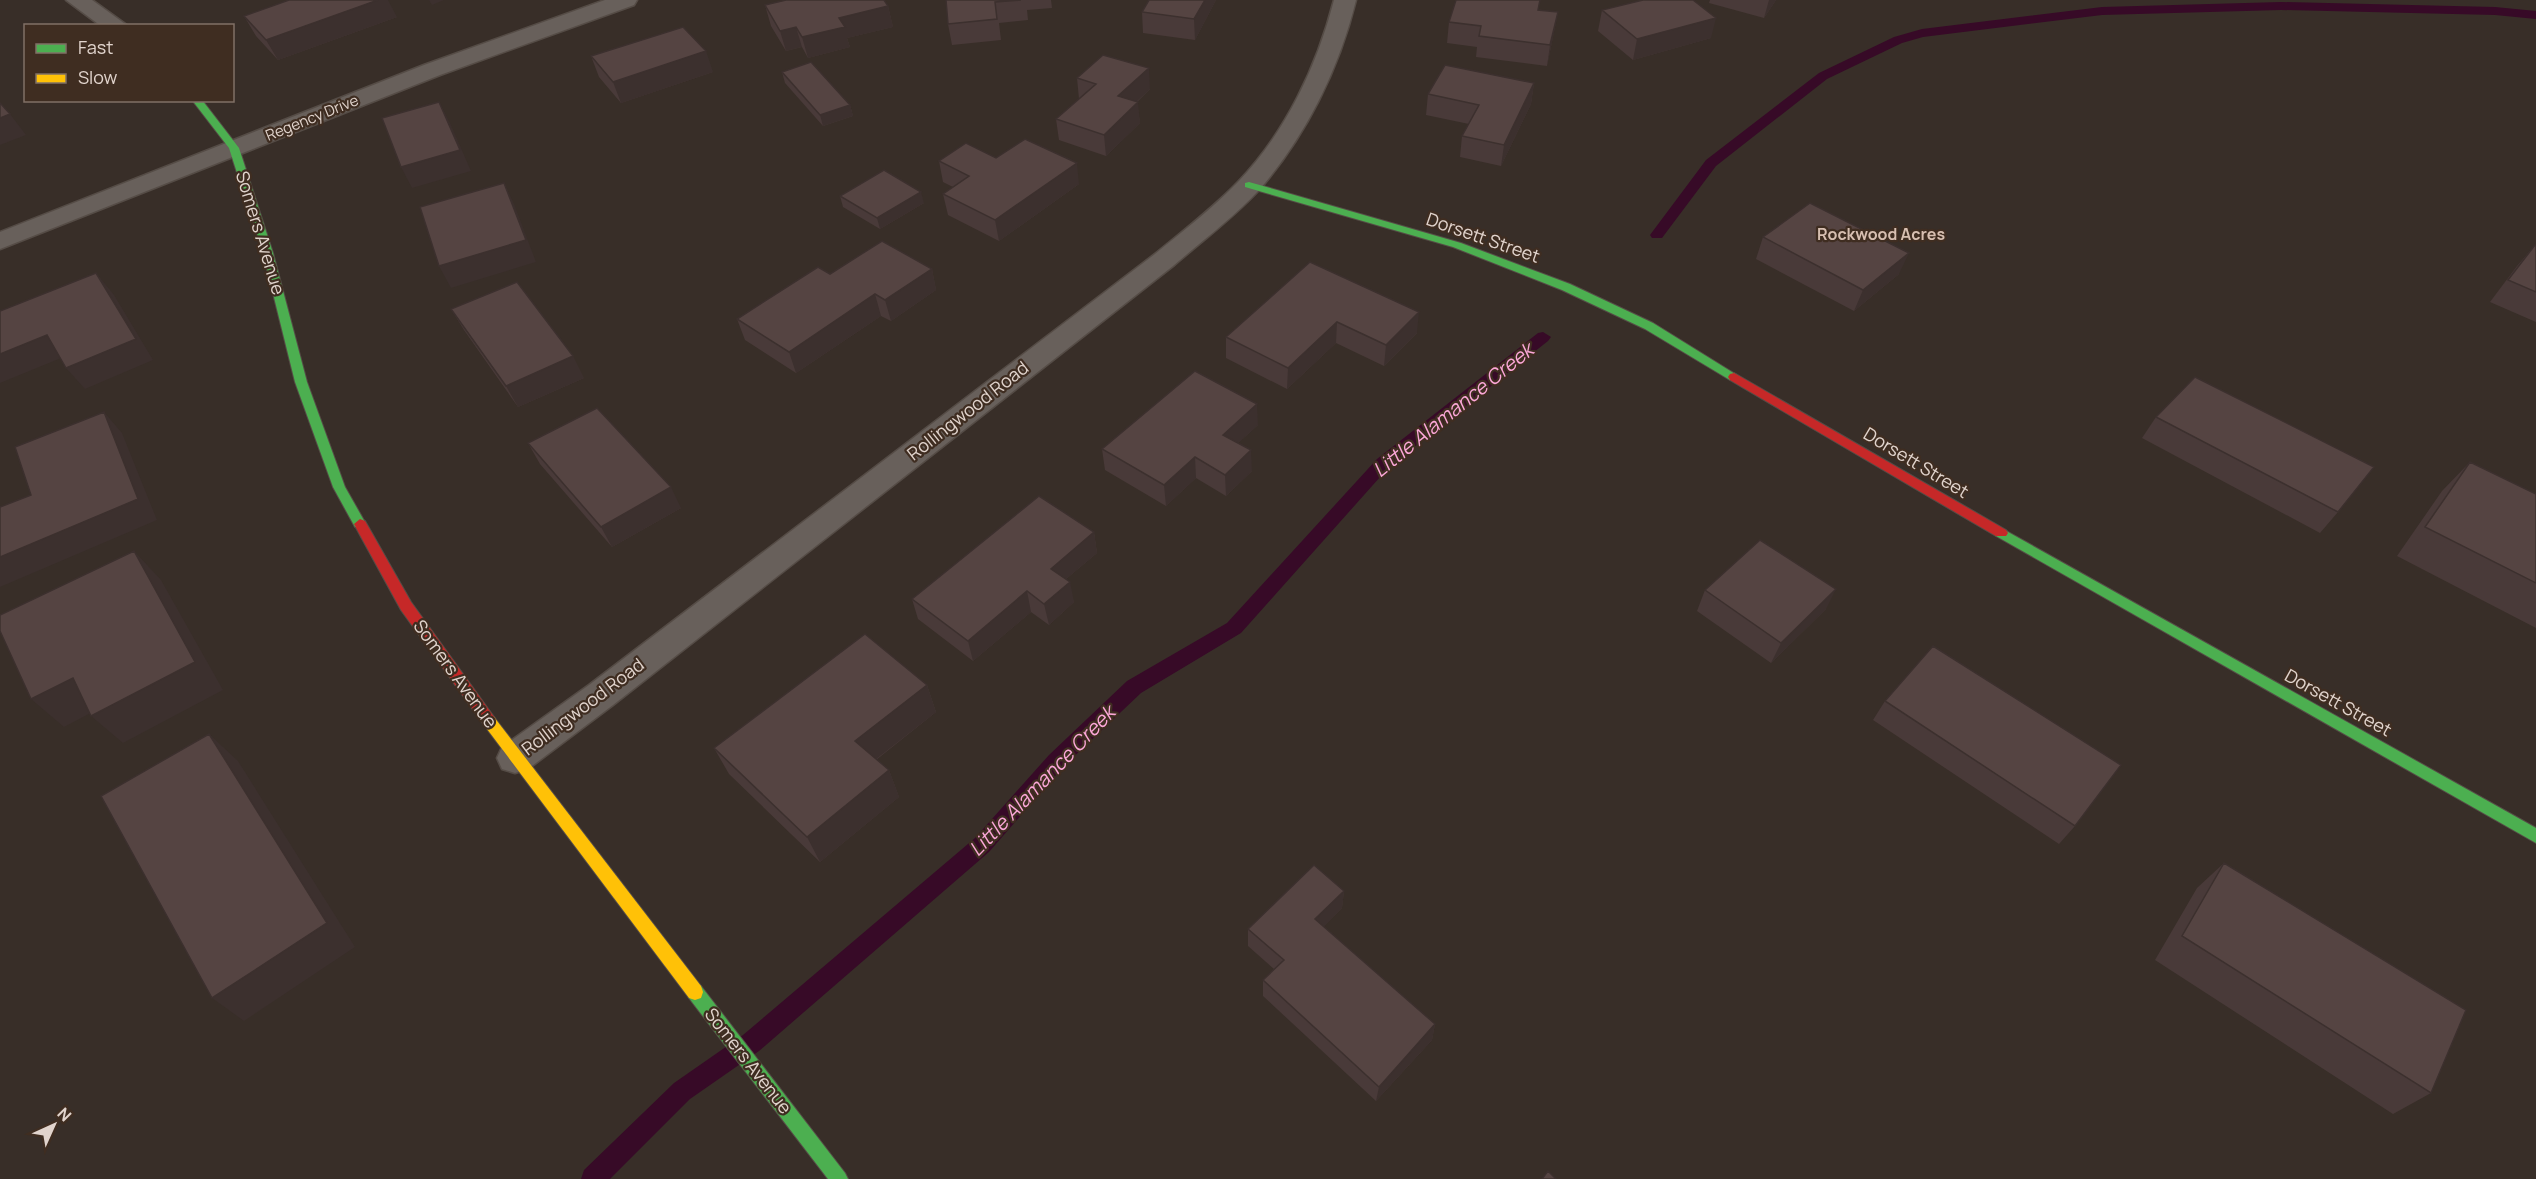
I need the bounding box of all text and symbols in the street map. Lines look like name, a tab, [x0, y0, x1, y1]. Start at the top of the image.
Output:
legend	[24, 24, 234, 102]
text: Fast	[78, 35, 113, 59]
text: Slow	[78, 65, 118, 89]
street label: Regency Drive	[262, 89, 362, 146]
street label: Somers Avenue	[231, 168, 291, 298]
street label: Dorsett Street	[1423, 206, 1543, 268]
district label: Rockwood Acres	[1817, 223, 1945, 245]
water label: Little Alamance Creek	[1367, 334, 1541, 483]
street label: Rollingwood Road	[902, 355, 1033, 465]
street label: Dorsett Street	[1859, 421, 1974, 503]
street label: Somers Avenue	[408, 614, 503, 732]
street label: Rollingwood Road	[516, 652, 649, 760]
street label: Dorsett Street	[2281, 663, 2396, 741]
water label: Little Alamance Creek	[963, 697, 1123, 862]
street label: Somers Avenue	[700, 1002, 798, 1118]
north arrow	[24, 1095, 84, 1155]
text: N	[53, 1103, 76, 1126]

